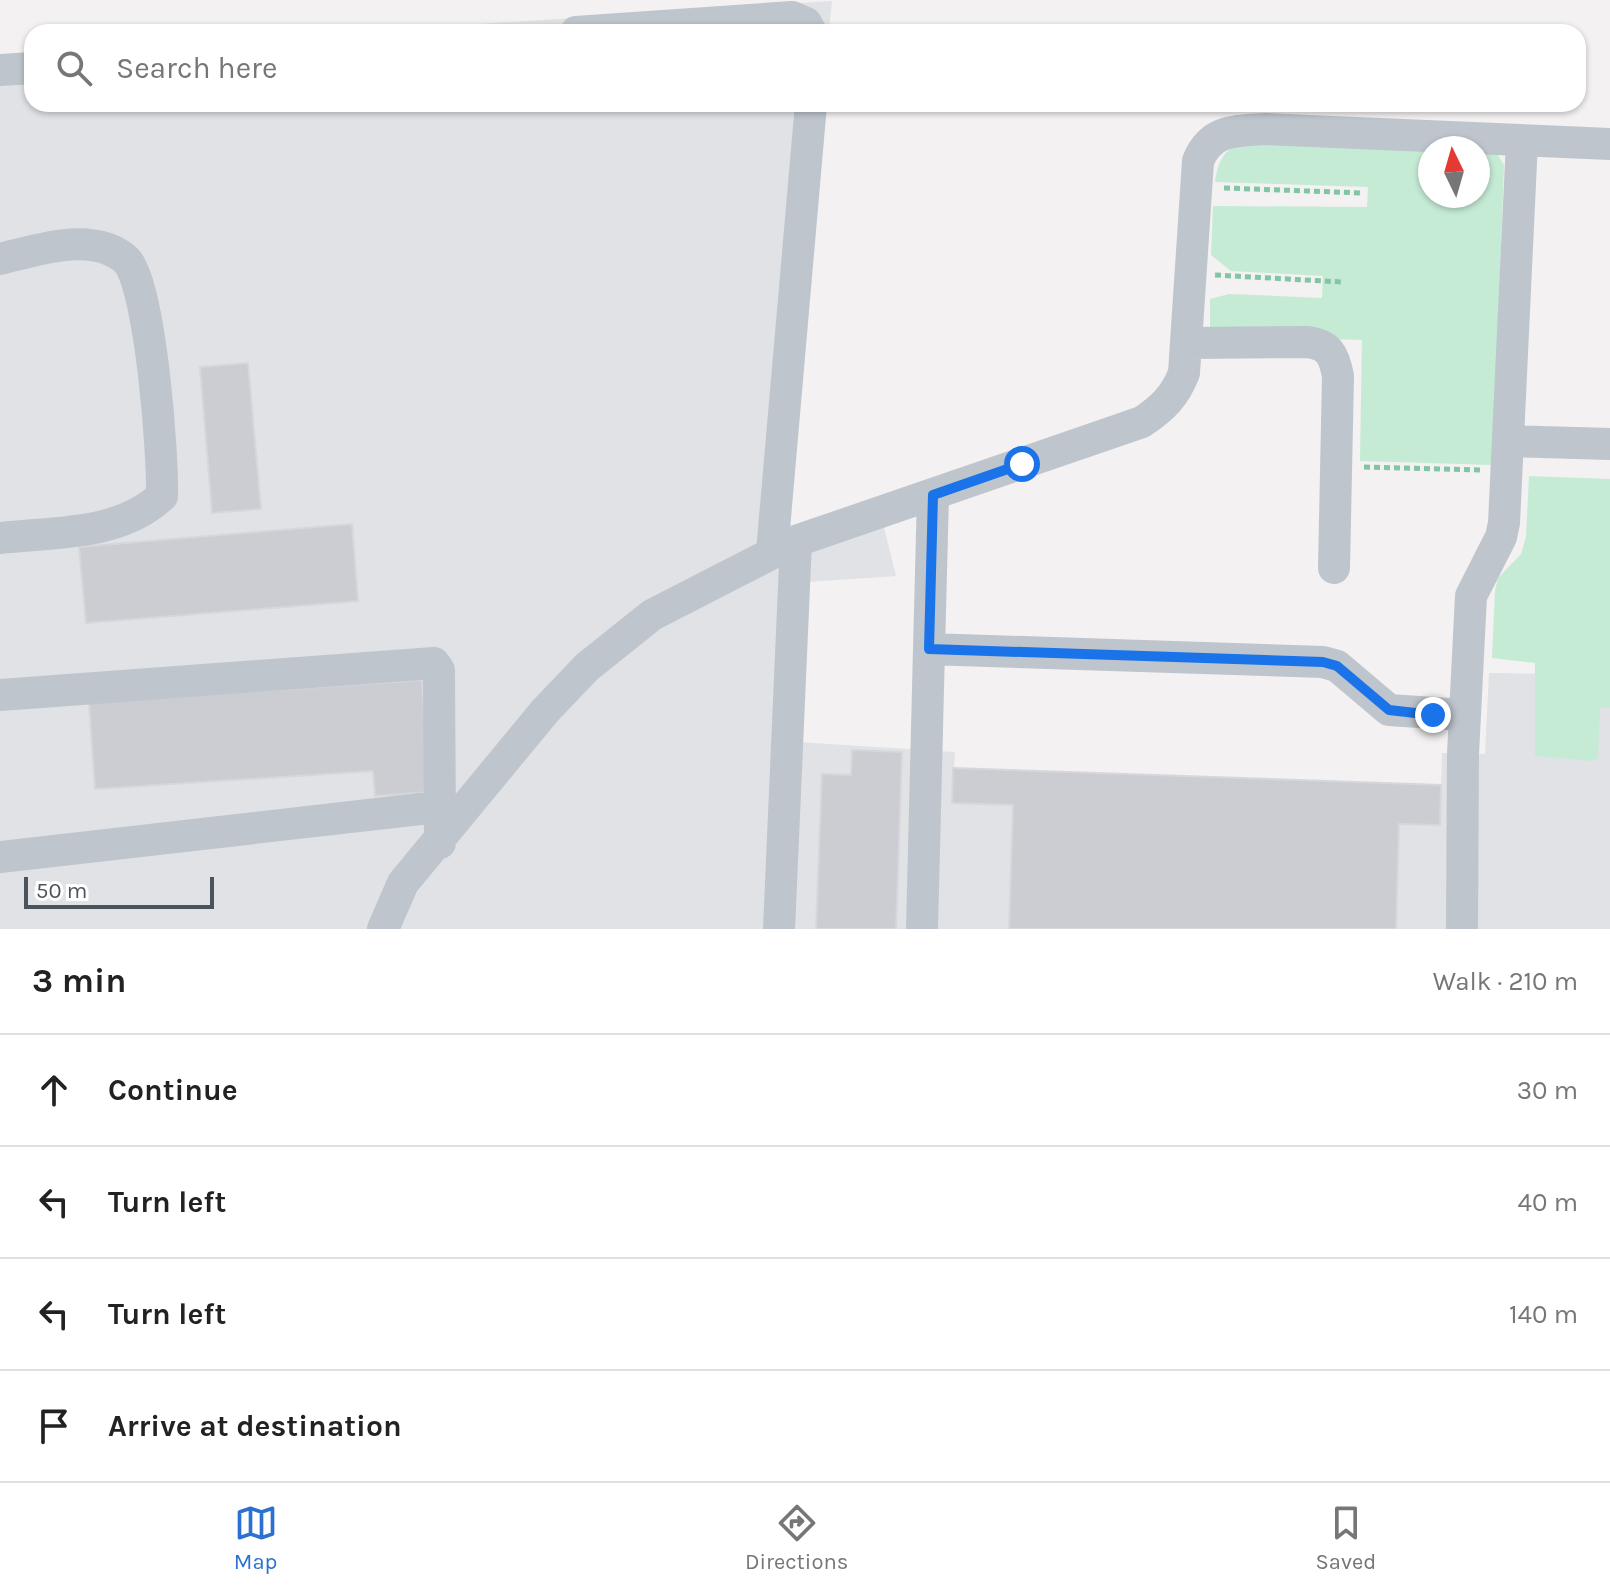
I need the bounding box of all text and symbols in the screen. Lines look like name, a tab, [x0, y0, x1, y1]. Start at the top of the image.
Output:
search box	[24, 24, 1586, 112]
icon: search	[52, 46, 96, 90]
text: Search here	[116, 50, 277, 86]
north arrow	[1418, 136, 1490, 208]
route start	[1004, 446, 1040, 482]
route end	[1415, 697, 1451, 733]
scale bar	[24, 873, 214, 909]
text: 50 m	[36, 878, 87, 904]
text: 3 min	[32, 961, 126, 1001]
text: Walk · 210 m	[1433, 966, 1578, 997]
icon: ahead	[32, 1068, 76, 1112]
text: Continue	[108, 1072, 238, 1108]
text: 30 m	[1517, 1075, 1578, 1106]
icon: left	[32, 1180, 76, 1224]
text: Turn left	[108, 1184, 226, 1220]
text: 40 m	[1518, 1187, 1578, 1218]
icon: left	[32, 1292, 76, 1336]
text: Turn left	[108, 1296, 226, 1332]
text: 140 m	[1509, 1299, 1578, 1330]
icon: arrive	[32, 1404, 76, 1448]
text: Arrive at destination	[108, 1408, 402, 1444]
tab: Map	[234, 1501, 278, 1575]
tab: Directions	[745, 1501, 848, 1575]
tab: Saved	[1316, 1501, 1376, 1575]

